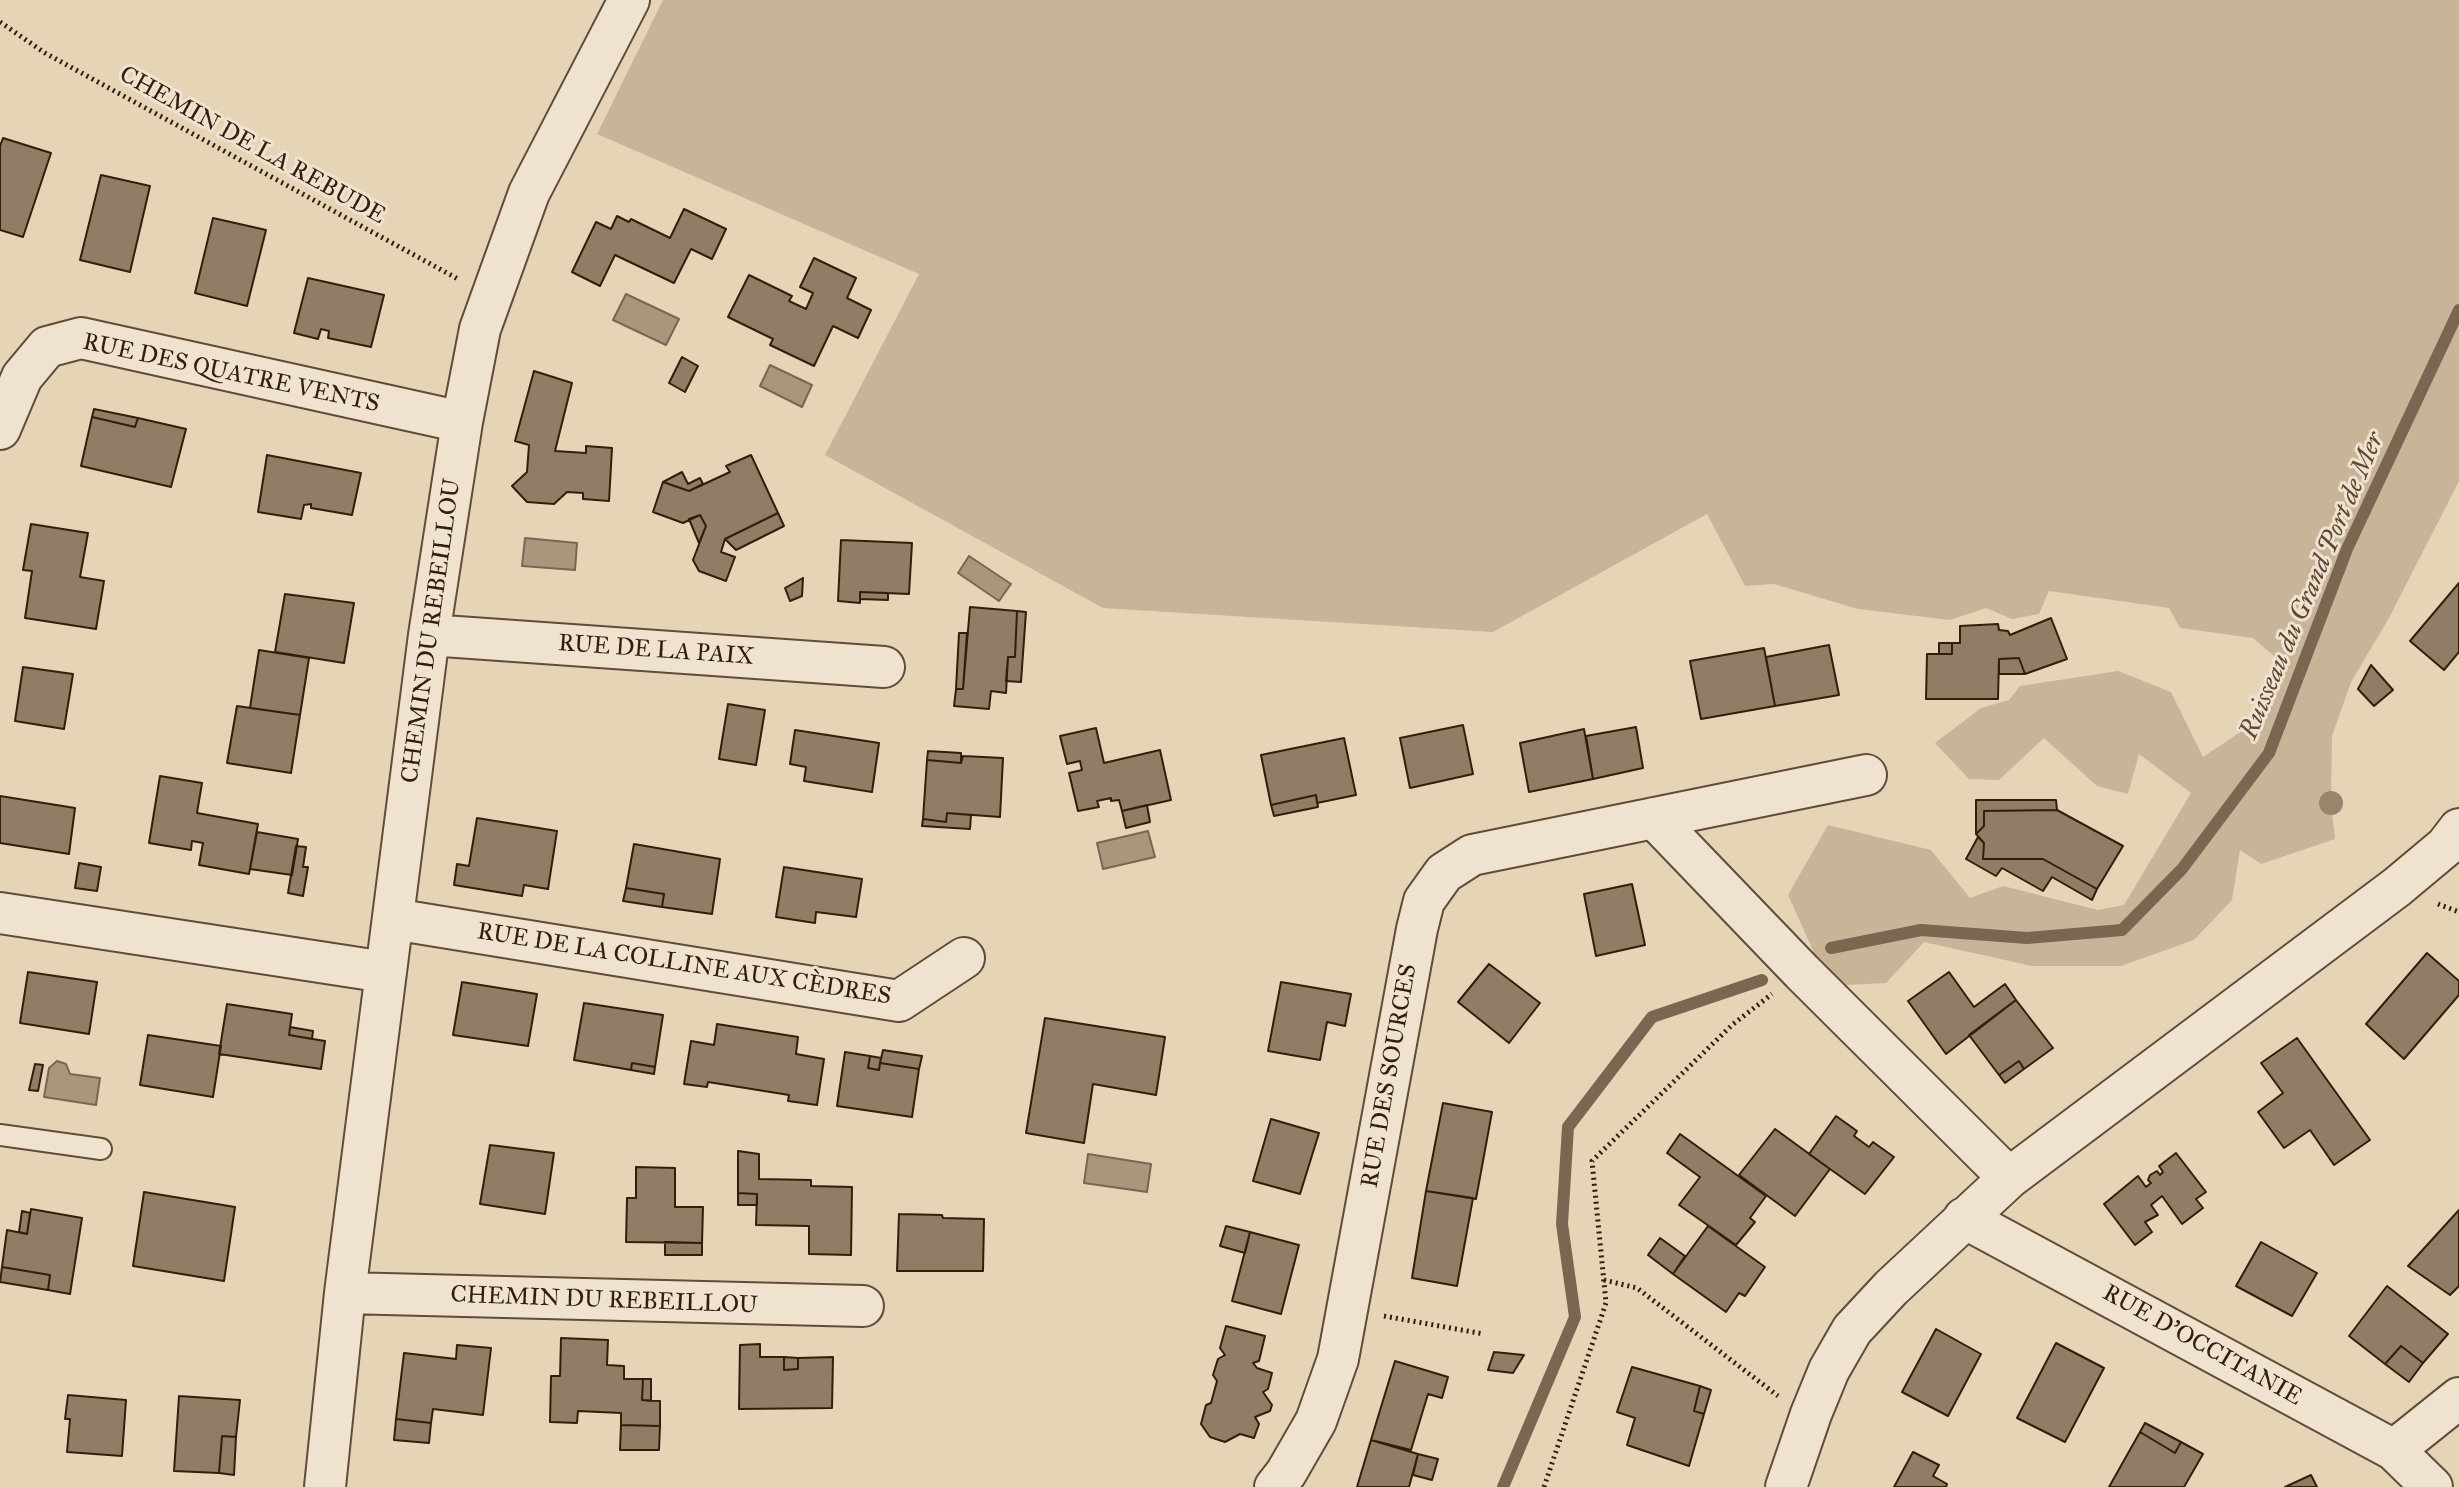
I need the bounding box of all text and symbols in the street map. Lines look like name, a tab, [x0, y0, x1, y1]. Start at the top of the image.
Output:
street label: CHEMIN DE LA REBUDE	[114, 61, 390, 231]
street label: RUE DES QUATRE VENTS	[80, 328, 382, 420]
water label: Ruisseau du Grand Port de Mer	[2234, 428, 2392, 744]
street label: CHEMIN DU REBEILLOU	[396, 477, 468, 785]
street label: RUE DE LA PAIX	[557, 630, 755, 672]
street label: RUE DE LA COLLINE AUX CÈDRES	[475, 918, 893, 1012]
street label: RUE DES SOURCES	[1356, 962, 1424, 1190]
street label: RUE D'OCCITANIE	[2097, 1279, 2307, 1413]
street label: CHEMIN DU REBEILLOU	[450, 1281, 758, 1321]

